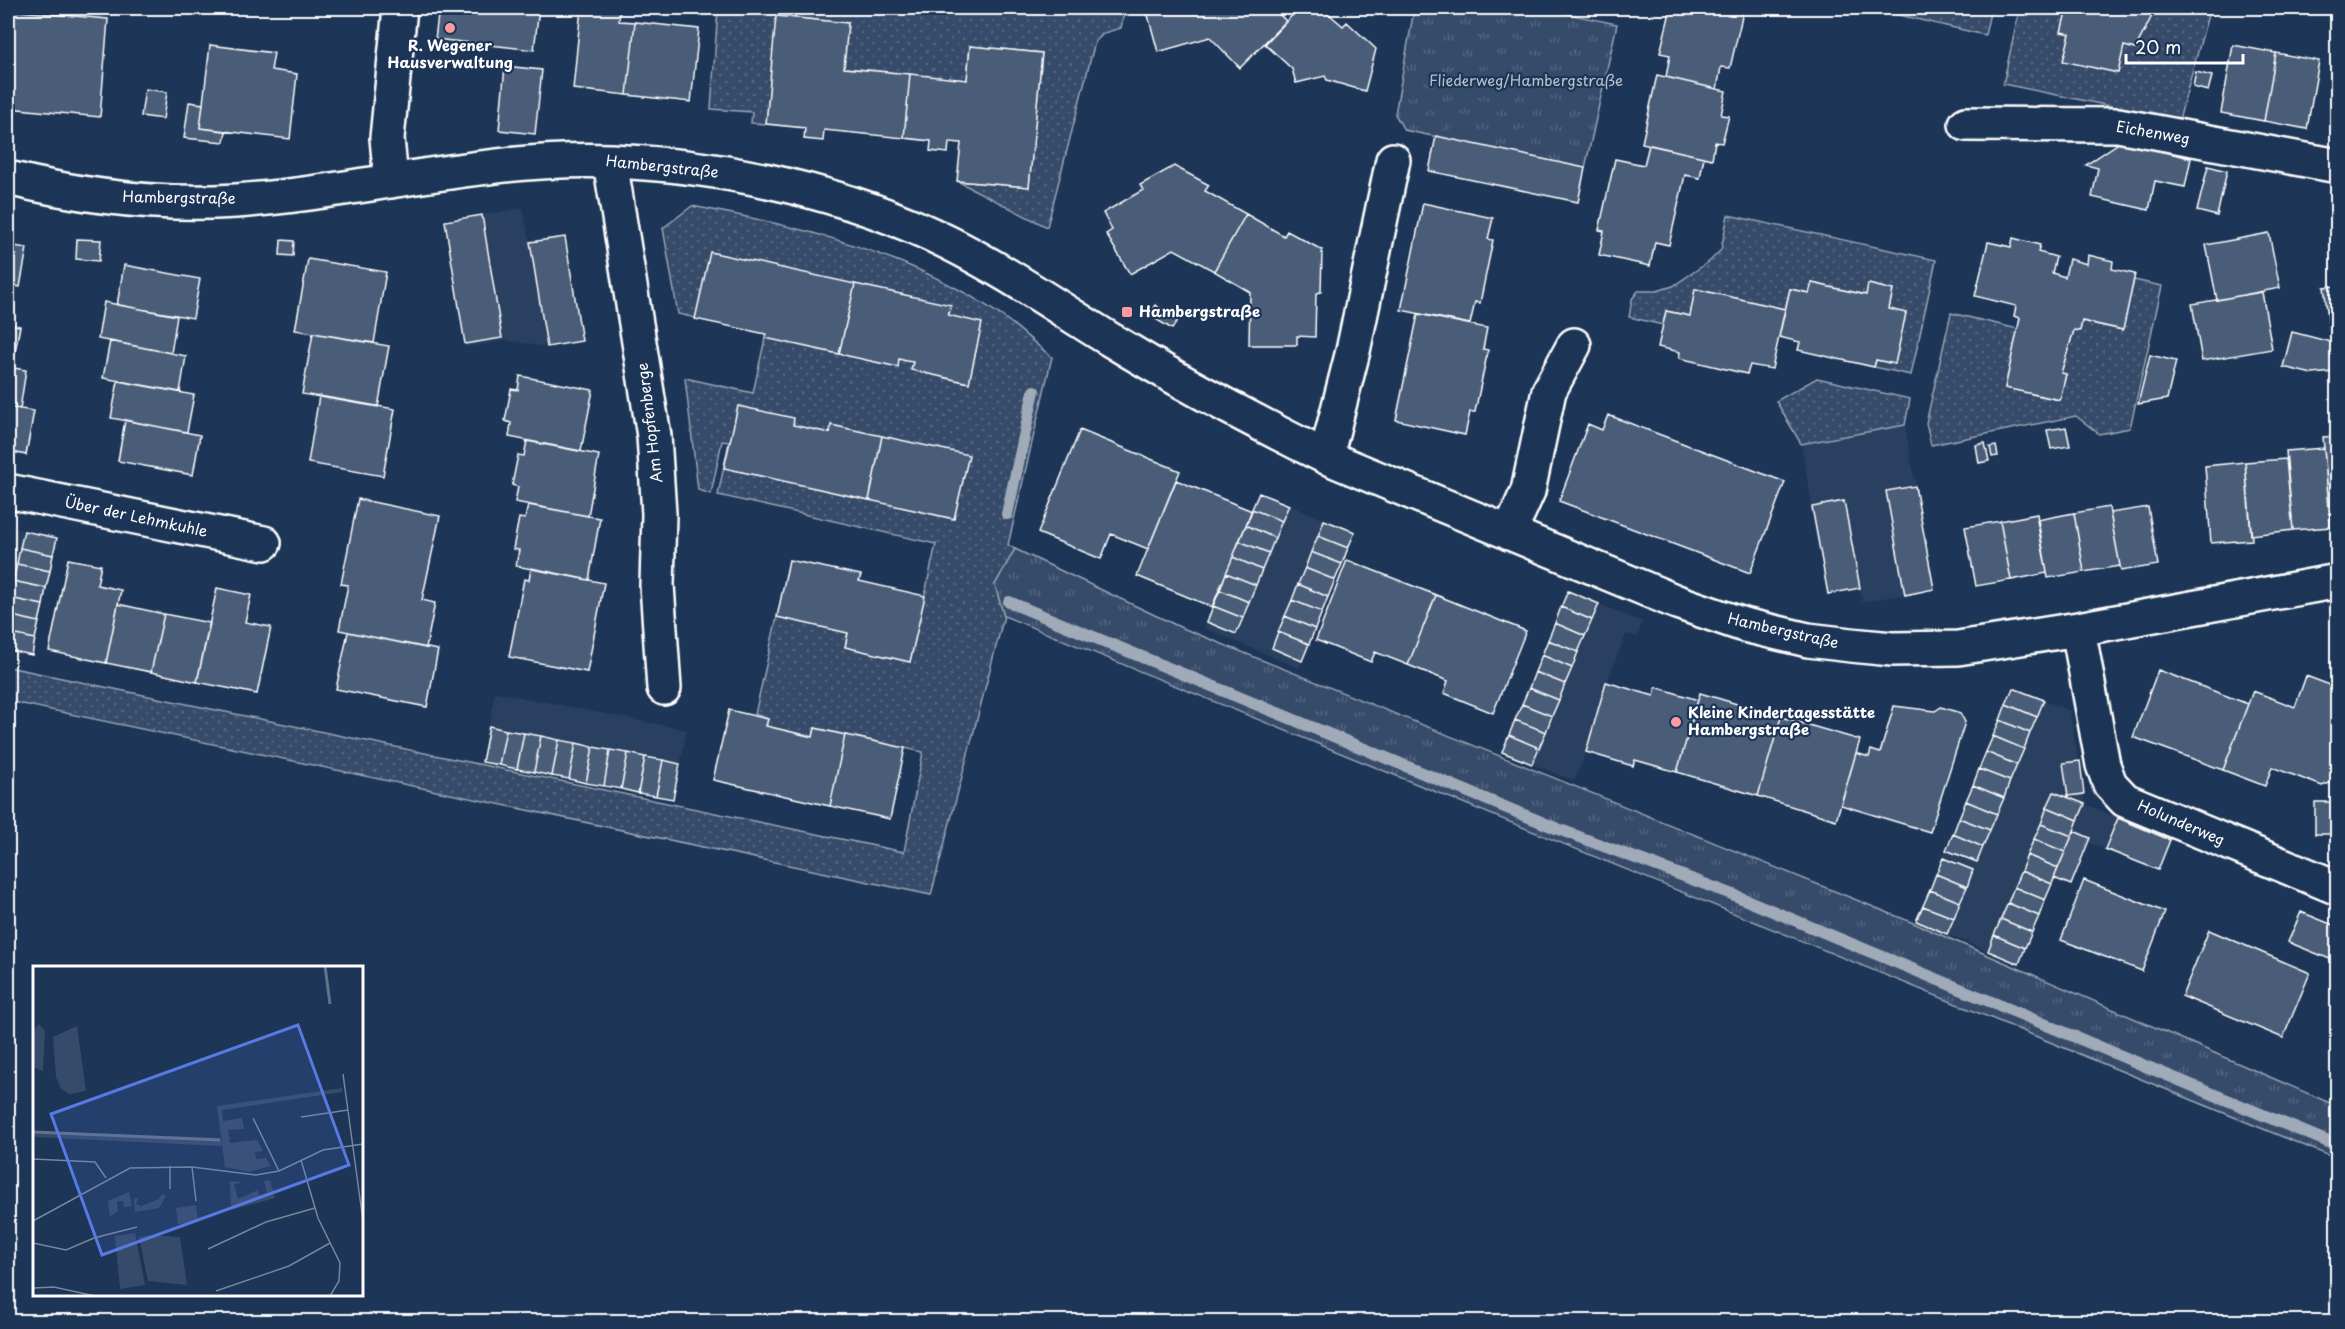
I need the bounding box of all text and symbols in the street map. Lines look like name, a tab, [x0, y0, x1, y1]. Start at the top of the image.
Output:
marker: R. Wegener Hausverwaltung	[443, 21, 457, 35]
scale bar	[2126, 27, 2243, 65]
place label: R. Wegener Hausverwaltung	[387, 33, 513, 73]
text: 20 m	[2135, 33, 2181, 60]
park label: Fliederweg/Hambergstraße	[1429, 68, 1623, 91]
street label: Eichenweg	[2115, 114, 2192, 149]
street label: Hambergstraße	[605, 148, 720, 183]
street label: Hambergstraße	[122, 184, 236, 209]
place label: Hambergstraße	[1139, 299, 1260, 322]
marker: Hambergstraße	[1120, 305, 1134, 319]
street label: Am Hopfenberge	[630, 362, 667, 485]
street label: Über der Lehmkuhle	[63, 489, 210, 542]
street label: Hambergstraße	[1726, 606, 1841, 653]
place label: Kleine Kindertagesstätte Hambergstraße	[1688, 700, 1875, 740]
marker: Kleine Kindertagesstätte Hambergstraße	[1669, 715, 1683, 729]
street label: Holunderweg	[2134, 793, 2229, 850]
inset map	[33, 966, 363, 1296]

